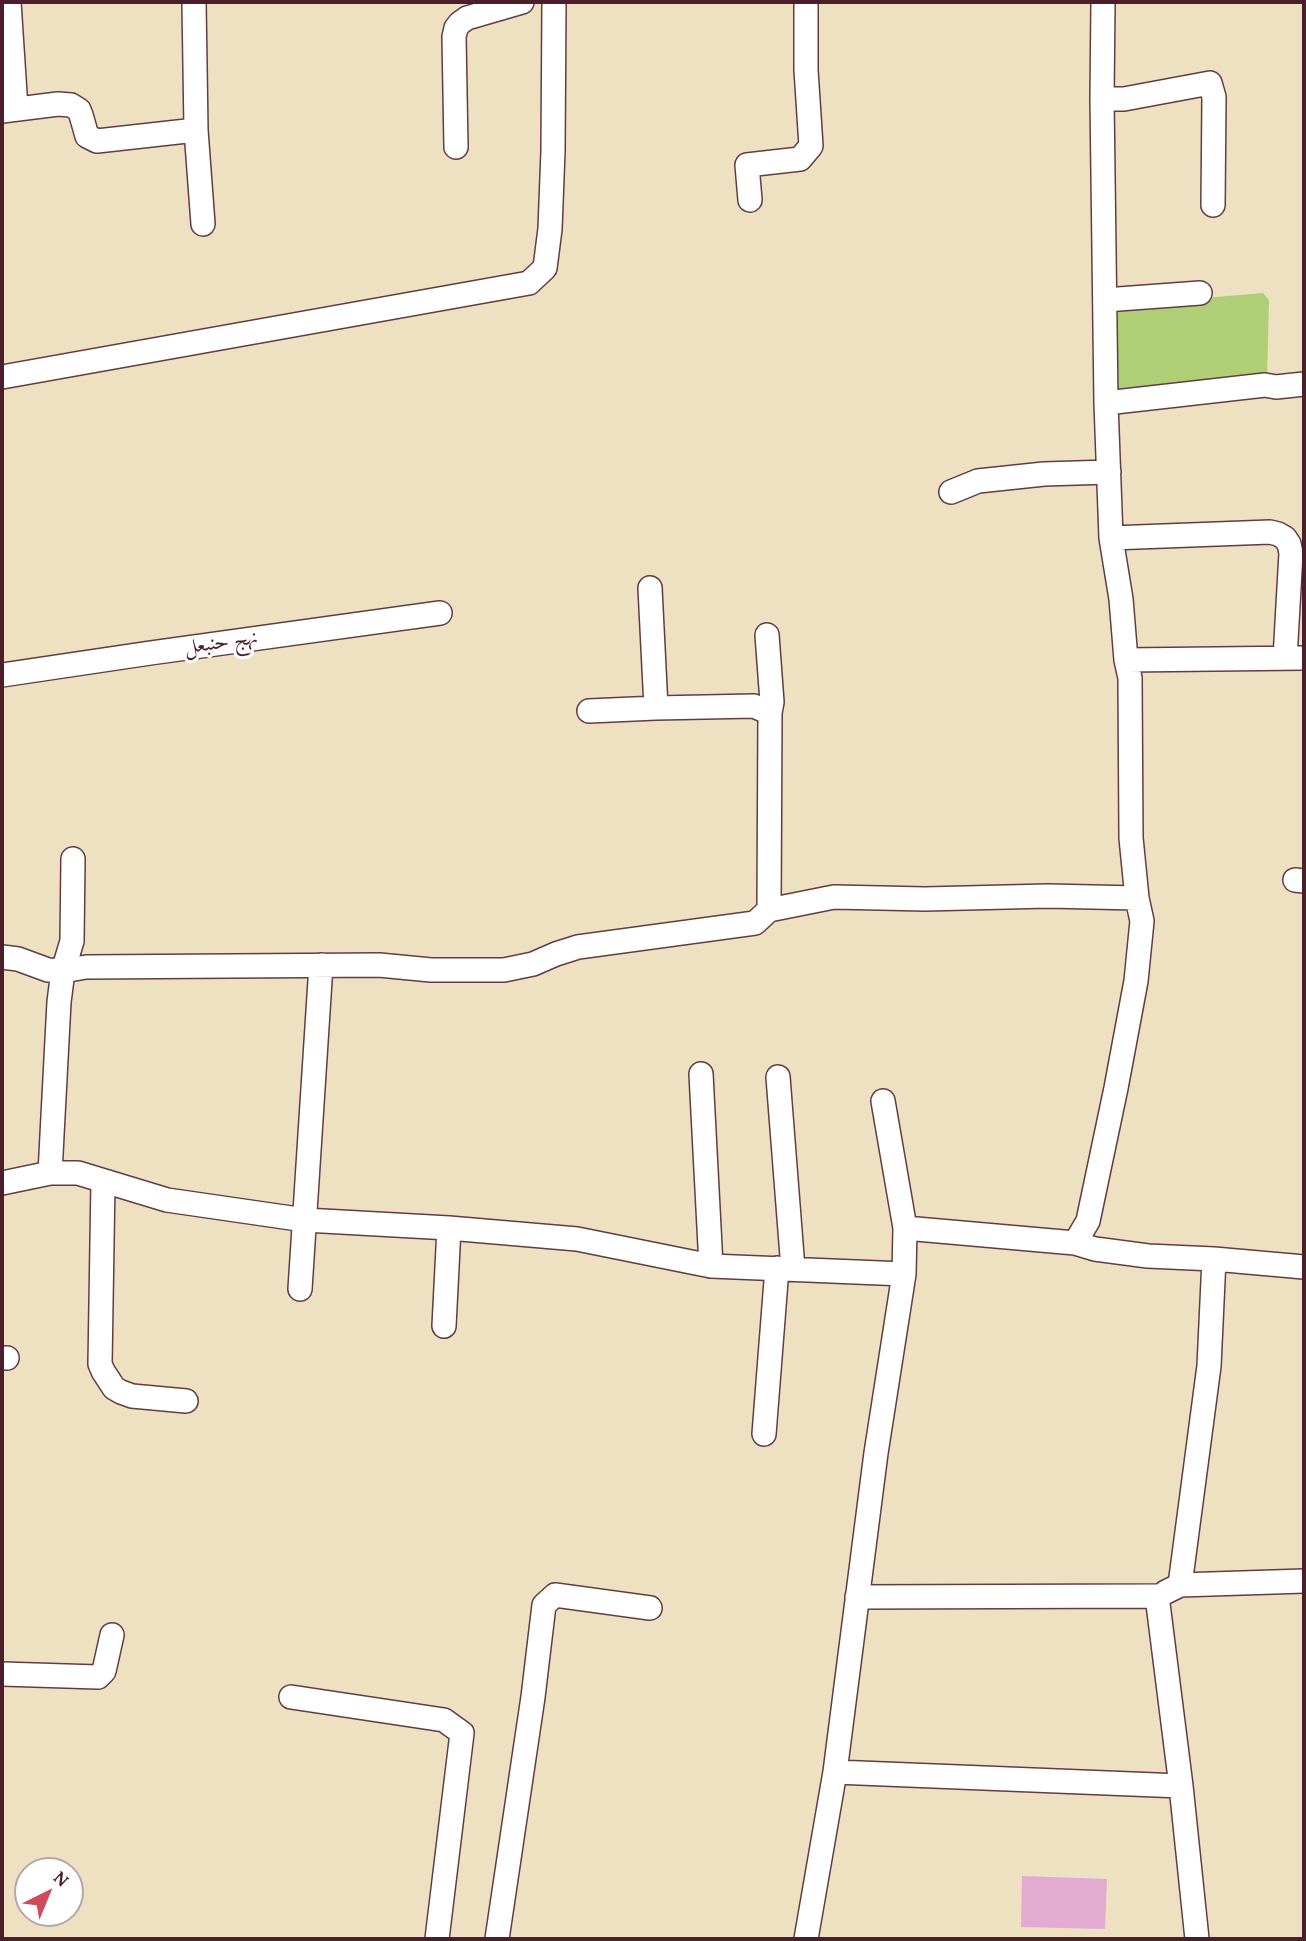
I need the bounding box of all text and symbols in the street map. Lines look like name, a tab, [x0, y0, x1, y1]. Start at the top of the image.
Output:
street label: نهج حنبعل	[182, 625, 260, 661]
north arrow	[14, 1857, 84, 1927]
text: N	[48, 1864, 76, 1893]

